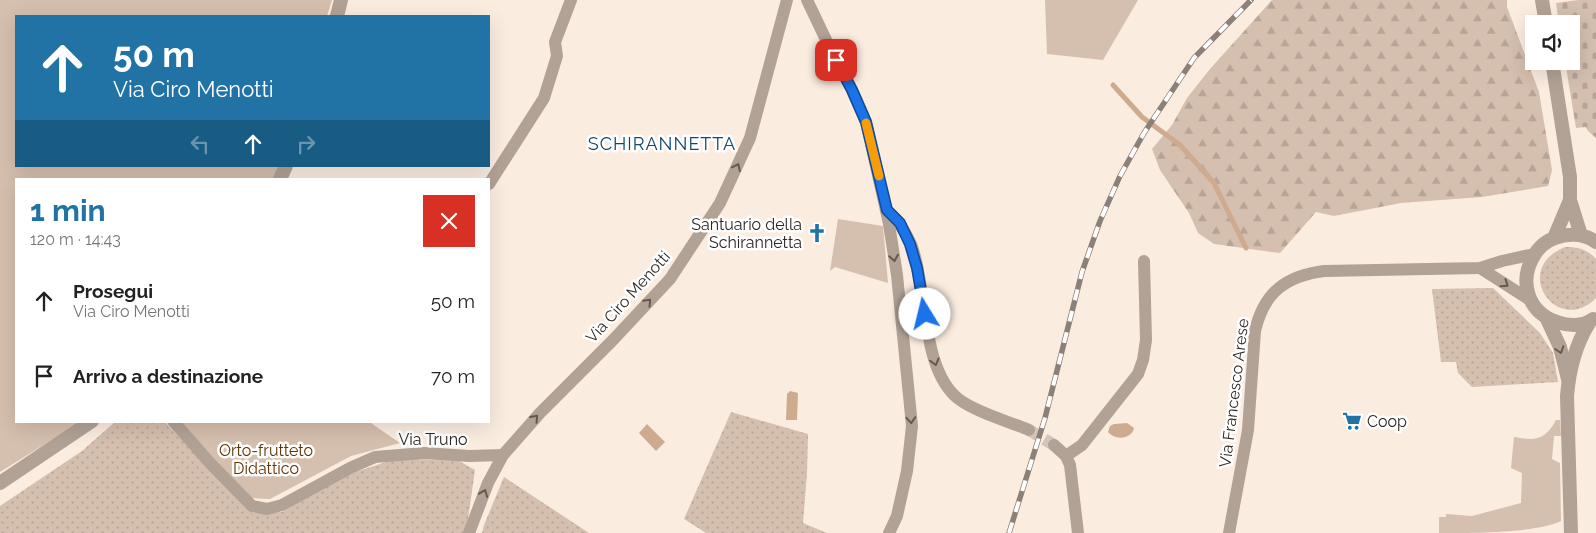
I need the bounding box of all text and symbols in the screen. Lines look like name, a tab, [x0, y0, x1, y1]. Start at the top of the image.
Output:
map controls	[1525, 15, 1580, 70]
button: sound	[1525, 15, 1580, 70]
text: 50 m	[113, 34, 195, 75]
icon: ahead	[30, 35, 95, 100]
pin	[815, 39, 857, 81]
icon: arrive	[822, 46, 850, 74]
text: Via Ciro Menotti	[113, 76, 274, 102]
icon: left	[186, 130, 214, 158]
icon: ahead	[239, 130, 267, 158]
icon: right	[292, 130, 320, 158]
district label: SCHIRANNETTA	[588, 133, 736, 154]
one-way arrow	[731, 163, 741, 172]
text: 1 min	[30, 193, 106, 228]
button: close	[423, 195, 475, 247]
place label: Santuario della Schirannetta	[691, 215, 802, 252]
church icon: Santuario della Schirannetta	[806, 222, 828, 244]
text: 120 m · 14:43	[30, 230, 121, 249]
street label: Via Ciro Menotti	[582, 247, 674, 347]
one-way arrow	[888, 255, 899, 263]
one-way arrow	[1499, 278, 1509, 287]
text: Prosegui	[73, 280, 153, 302]
icon: ahead	[30, 287, 58, 315]
position arrow	[898, 287, 950, 339]
text: 50 m	[431, 290, 475, 312]
one-way arrow	[642, 298, 651, 307]
text: Via Ciro Menotti	[73, 302, 190, 321]
street label: Via Francesco Arese	[1215, 317, 1253, 469]
one-way arrow	[1554, 345, 1564, 354]
one-way arrow	[929, 357, 940, 366]
icon: arrive	[30, 362, 58, 390]
text: Arrivo a destinazione	[73, 365, 263, 387]
text: 70 m	[431, 365, 475, 387]
supermarket icon: Coop	[1341, 410, 1363, 432]
place label: Coop	[1367, 412, 1407, 431]
one-way arrow	[529, 415, 538, 424]
one-way arrow	[905, 416, 916, 424]
street label: Via Truno	[399, 430, 467, 449]
park label: Orto-frutteto Didattico	[219, 441, 313, 478]
one-way arrow	[478, 489, 488, 498]

